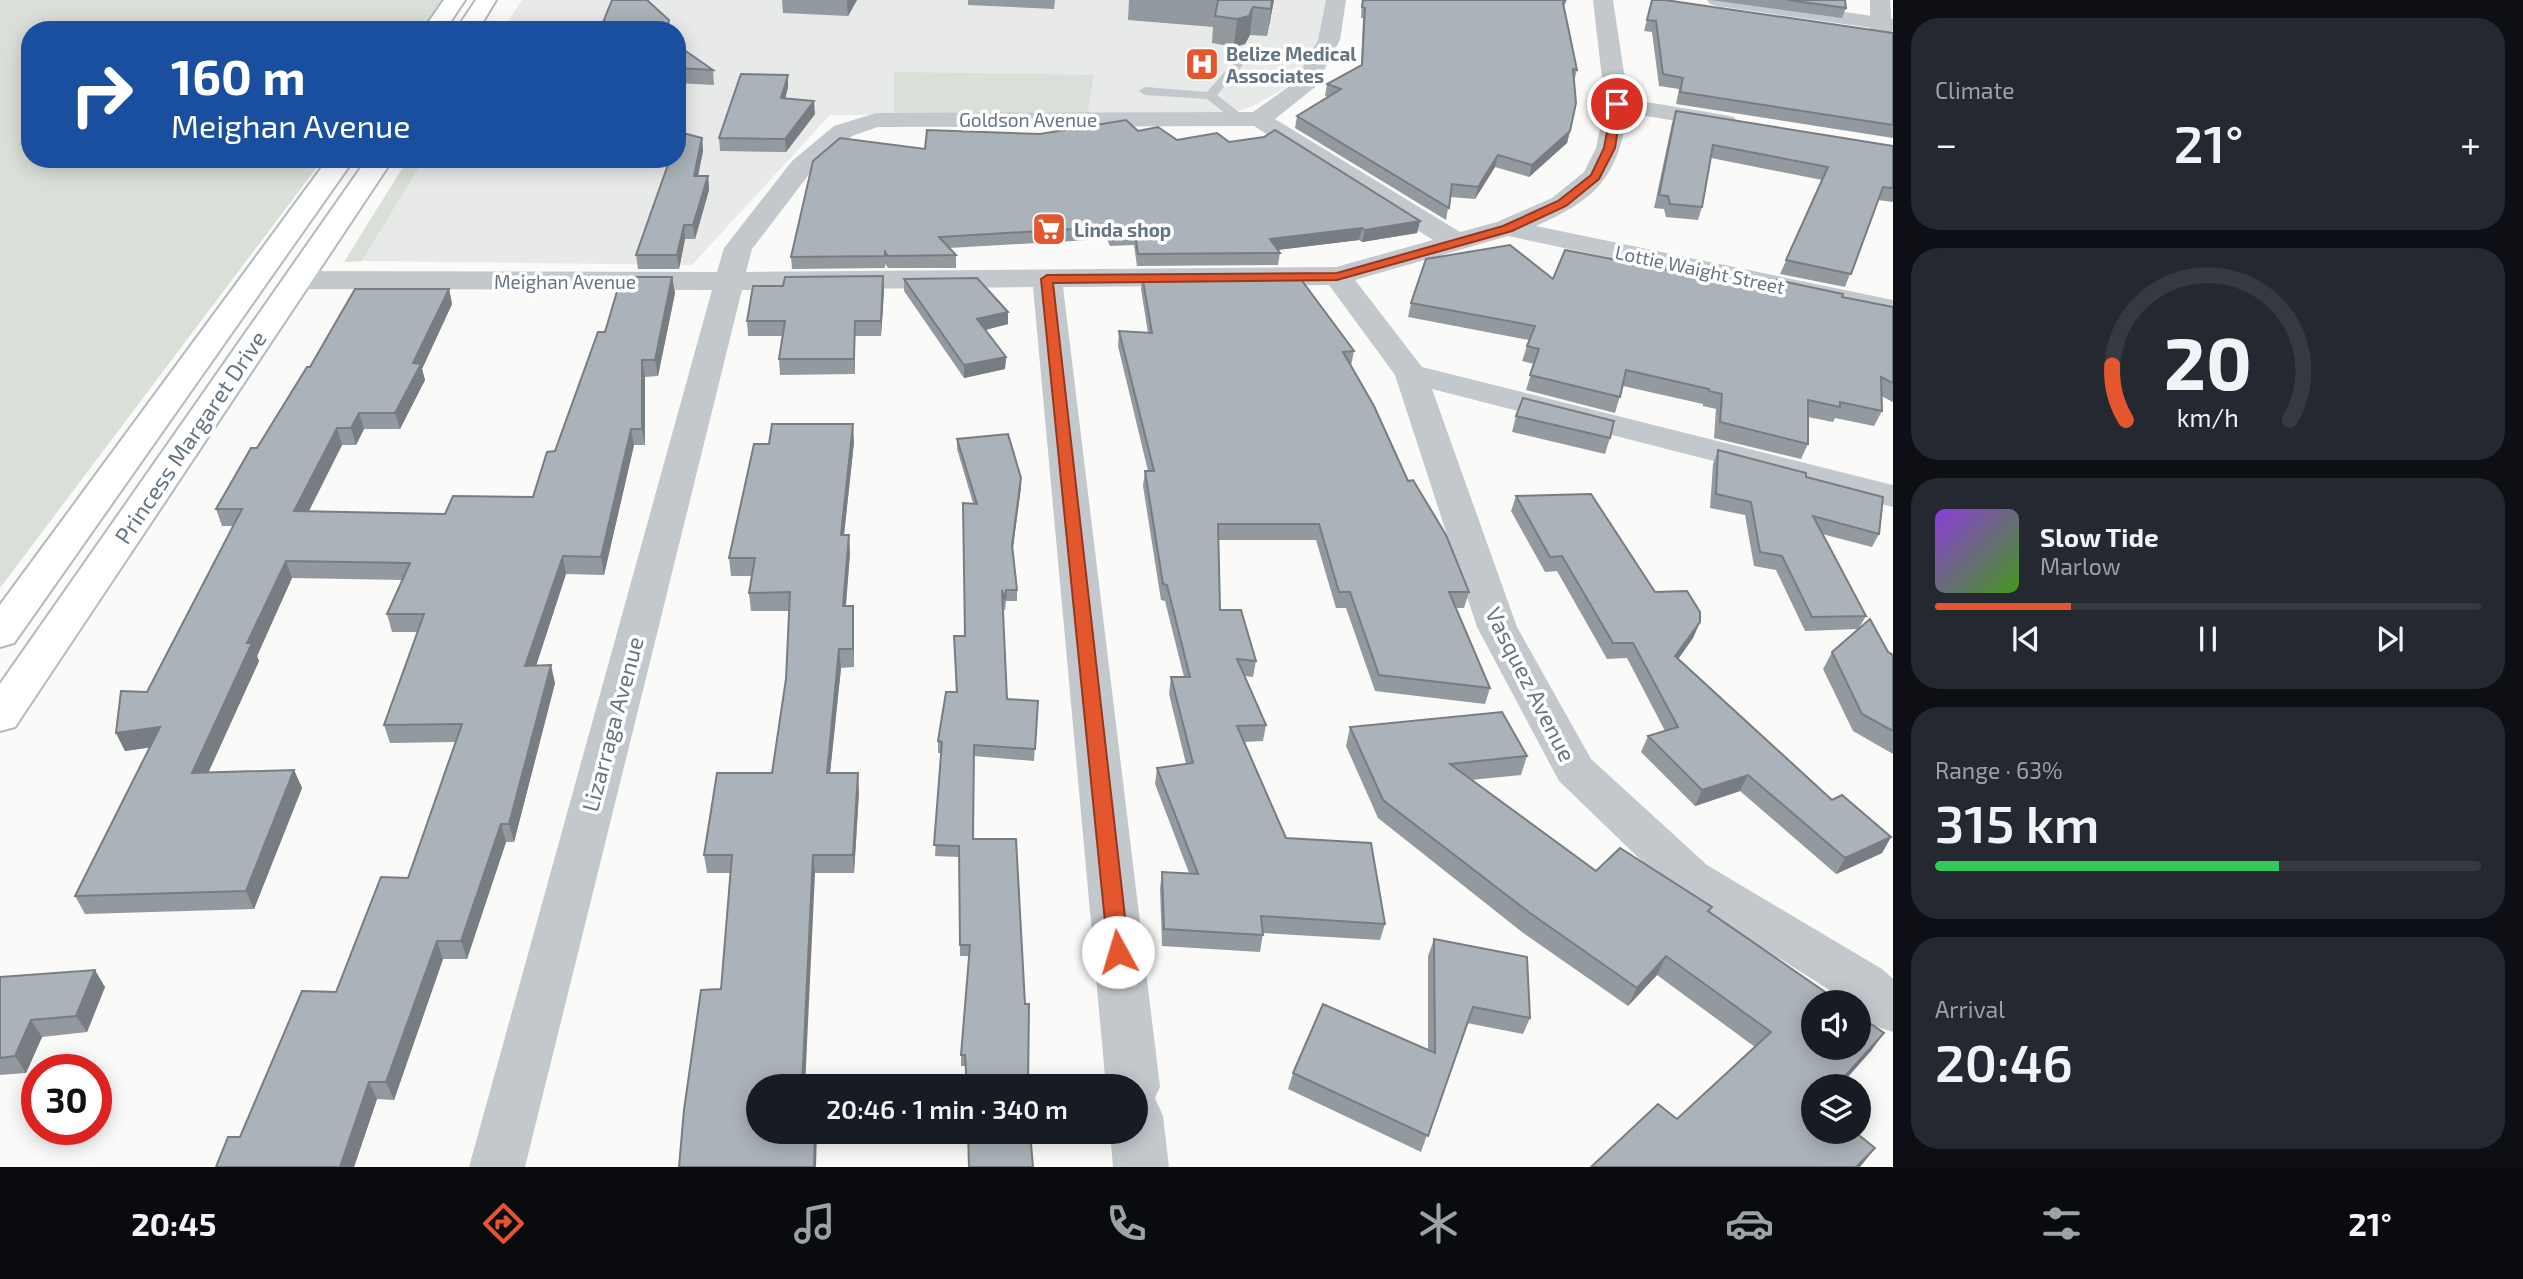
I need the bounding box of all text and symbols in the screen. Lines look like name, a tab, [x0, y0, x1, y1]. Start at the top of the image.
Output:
place label: Belize Medical Associates	[1226, 42, 1357, 87]
hospital icon: Belize Medical Associates	[1183, 45, 1221, 83]
text: 160 m	[171, 46, 306, 105]
icon: right	[56, 49, 147, 140]
pin	[1587, 74, 1647, 134]
text: Climate	[1935, 76, 2015, 104]
icon: arrive	[1598, 85, 1636, 123]
text: Meighan Avenue	[171, 106, 410, 144]
street label: Goldson Avenue	[959, 108, 1097, 131]
text: 21°	[2174, 111, 2244, 173]
text: −	[1935, 120, 1957, 166]
text: +	[2460, 120, 2481, 166]
supermarket icon: Linda shop	[1030, 210, 1068, 248]
place label: Linda shop	[1074, 218, 1171, 241]
street label: Lottie Waight Street	[1613, 240, 1787, 298]
street label: Meighan Avenue	[494, 270, 636, 293]
text: 20	[2164, 317, 2252, 405]
street label: Princess Margaret Drive	[108, 325, 272, 549]
text: km/h	[2177, 401, 2239, 431]
text: Slow Tide	[2040, 521, 2159, 552]
text: Marlow	[2040, 552, 2121, 580]
street label: Vasquez Avenue	[1480, 602, 1582, 766]
icon: previous	[2007, 620, 2045, 658]
icon: pause	[2189, 620, 2227, 658]
icon: next	[2371, 620, 2409, 658]
street label: Lizarraga Avenue	[575, 633, 649, 815]
text: Range · 63%	[1935, 756, 2063, 784]
text: 315 km	[1935, 791, 2099, 853]
position arrow	[1081, 915, 1155, 989]
map controls	[1801, 990, 1871, 1144]
button: sound	[1801, 990, 1871, 1060]
text: Arrival	[1935, 995, 2005, 1023]
text: 20:46	[1935, 1030, 2073, 1092]
speed limit sign: 30	[21, 1054, 112, 1145]
button: layers	[1801, 1074, 1871, 1144]
text: 20:46 · 1 min · 340 m	[826, 1093, 1068, 1124]
icon: directions	[479, 1199, 528, 1248]
icon: music	[790, 1199, 839, 1248]
icon: phone	[1102, 1199, 1151, 1248]
icon: climate	[1414, 1199, 1463, 1248]
icon: car	[1725, 1199, 1774, 1248]
icon: filters	[2037, 1199, 2086, 1248]
text: 20:45	[131, 1204, 216, 1242]
text: 21°	[2348, 1204, 2392, 1242]

